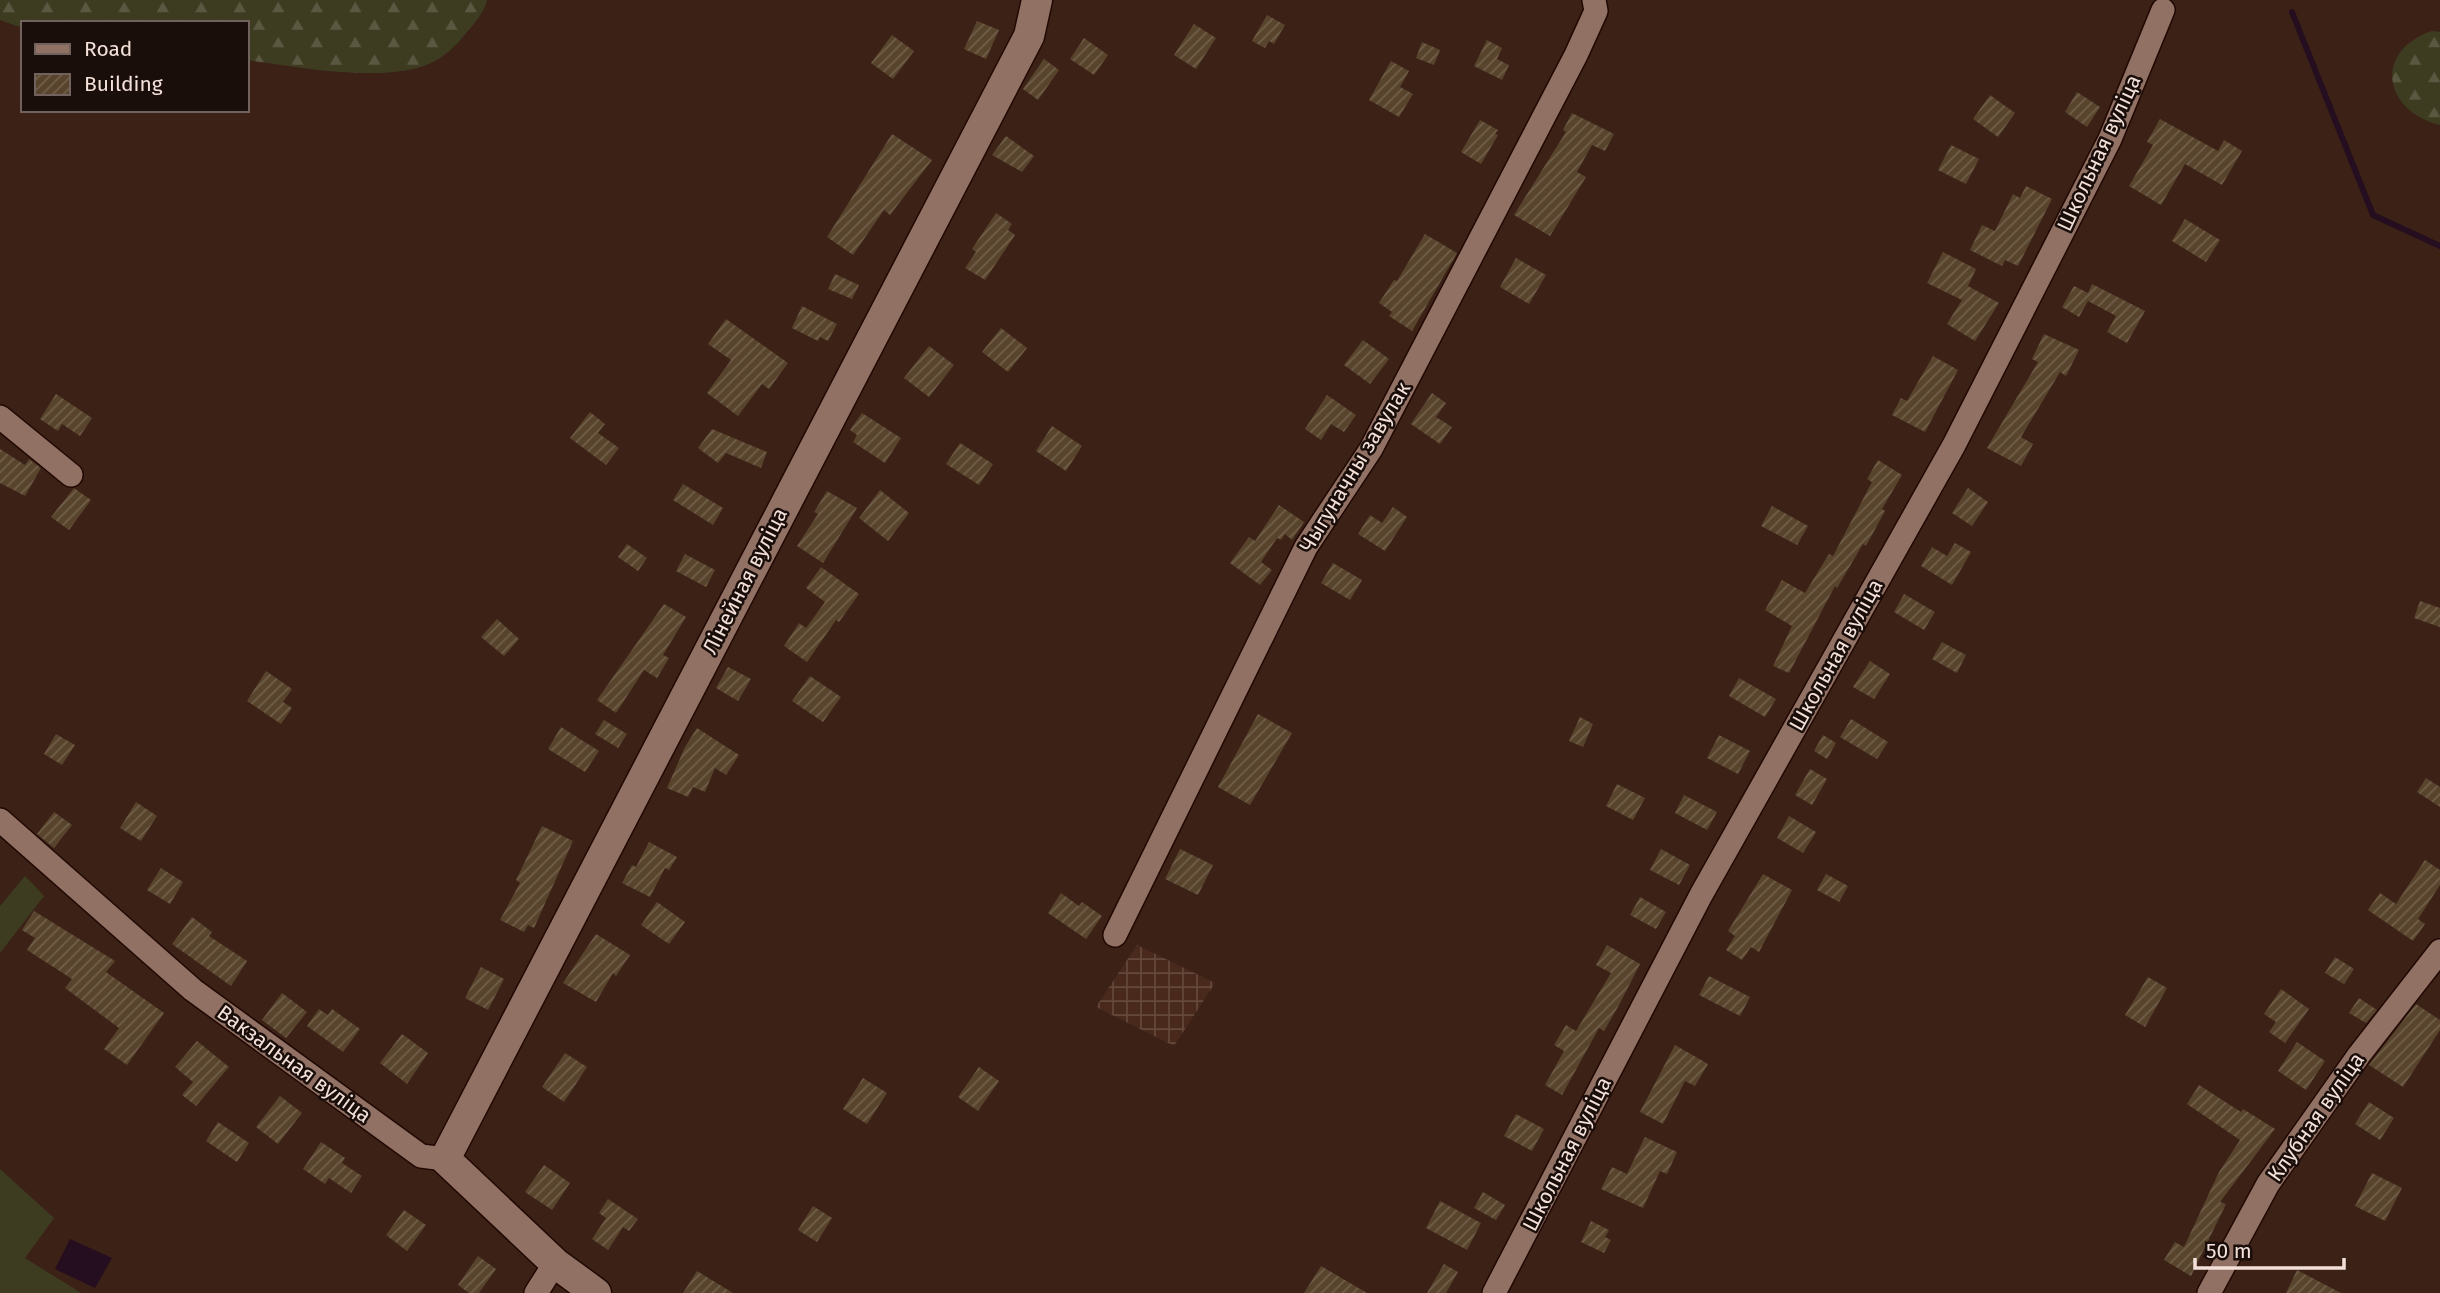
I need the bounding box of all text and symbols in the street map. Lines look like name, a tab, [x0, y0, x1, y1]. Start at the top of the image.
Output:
legend	[21, 21, 248, 112]
text: Road	[84, 36, 132, 62]
text: Building	[84, 71, 163, 97]
street label: Школьная вуліца	[2051, 71, 2147, 235]
street label: Чыгуначны завулак	[1294, 377, 1416, 557]
street label: Лінейная вуліца	[697, 504, 793, 658]
street label: Школьная вуліца	[1784, 575, 1888, 735]
street label: Вакзальная вуліца	[212, 999, 376, 1129]
street label: Клубная вуліца	[2262, 1048, 2370, 1186]
street label: Школьная вуліца	[1517, 1073, 1617, 1235]
scale bar	[2195, 1226, 2344, 1270]
text: 50 m	[2206, 1238, 2252, 1264]

